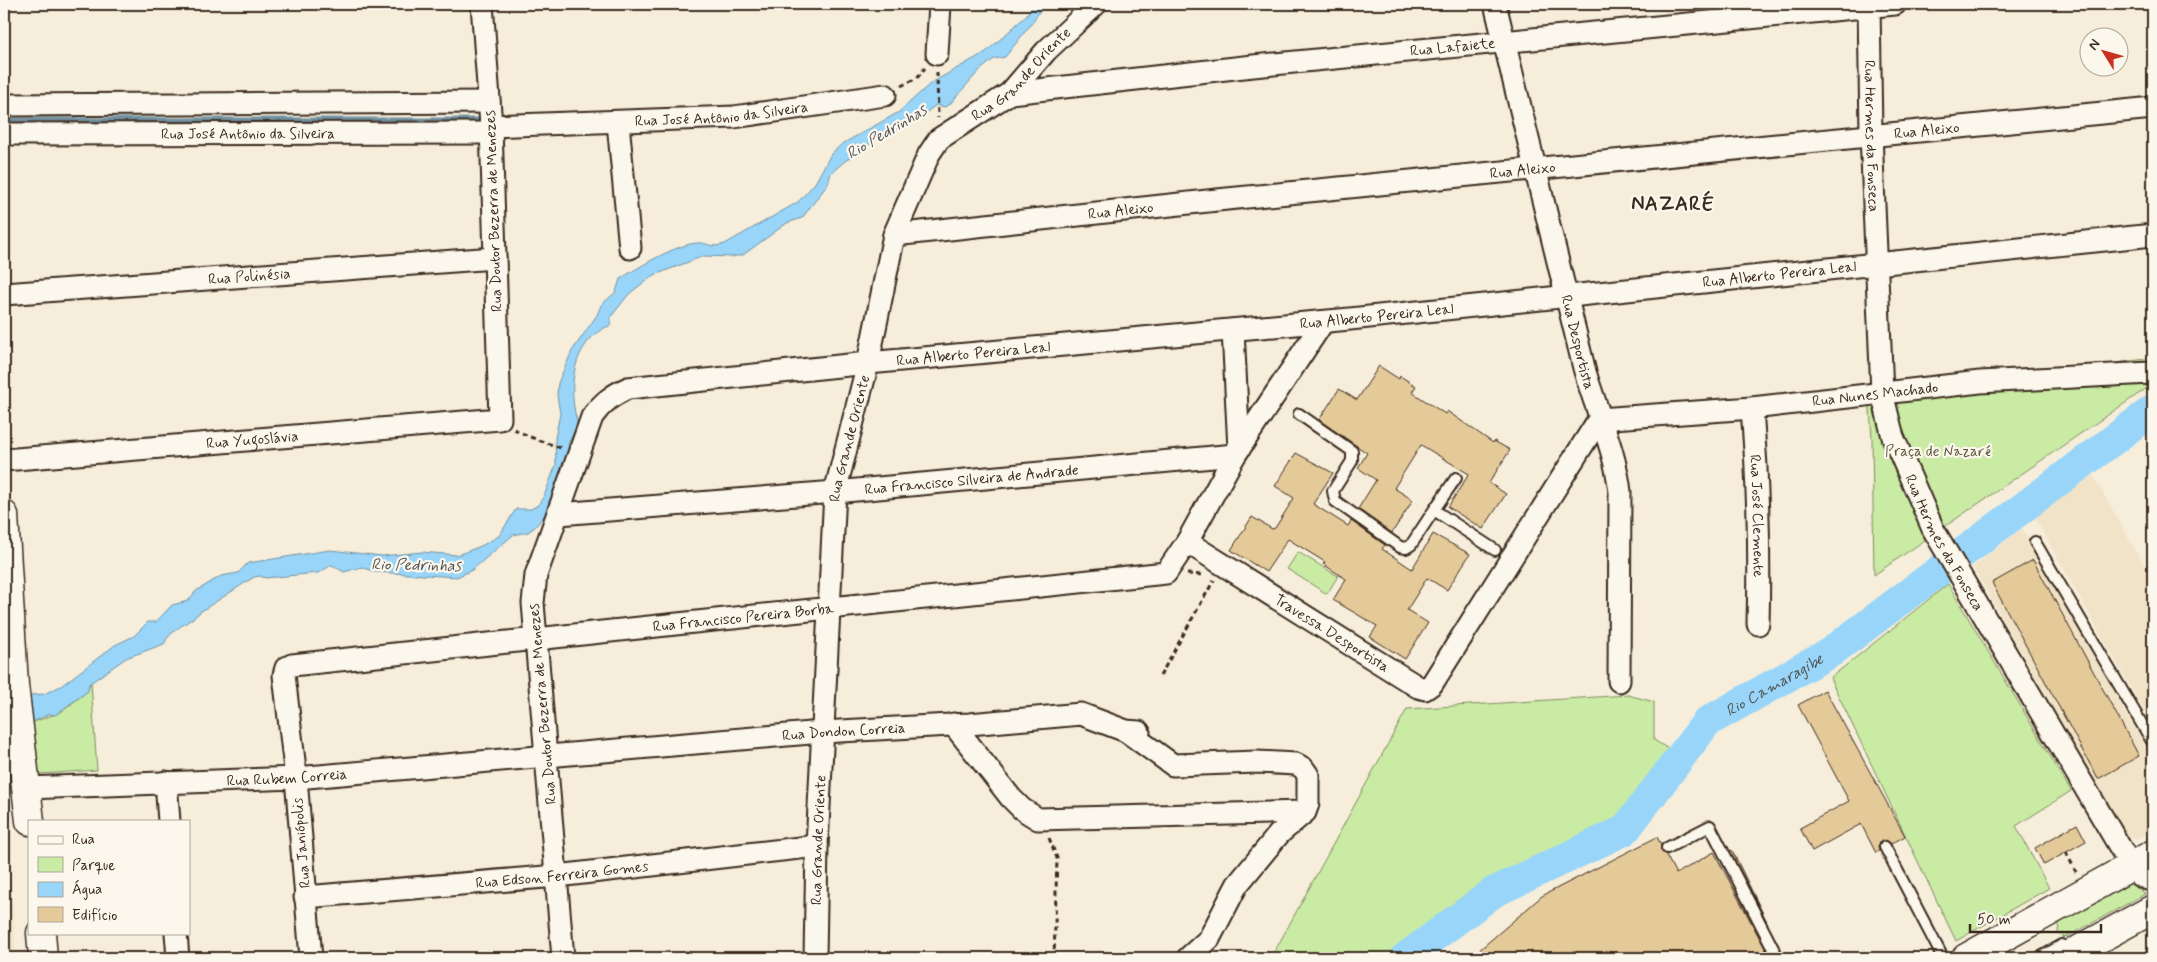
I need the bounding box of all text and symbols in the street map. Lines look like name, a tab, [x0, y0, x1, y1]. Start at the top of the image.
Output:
street label: Rua Grande Oriente	[968, 23, 1076, 126]
north arrow	[2080, 28, 2130, 78]
street label: Rua Lafaiete	[1409, 34, 1496, 62]
text: N	[2084, 36, 2104, 54]
street label: Rua Hermes da Fonseca	[1859, 60, 1883, 212]
street label: Rua José Antônio da Silveira	[635, 97, 810, 132]
water label: Rio Pedrinhas	[843, 99, 932, 164]
street label: Rua Doutor Bezerra de Menezes	[480, 110, 508, 312]
street label: Rua Aleixo	[1893, 118, 1961, 144]
street label: Rua José Antônio da Silveira	[161, 124, 335, 145]
street label: Rua Aleixo	[1489, 158, 1556, 184]
district label: NAZARÉ	[1631, 190, 1715, 218]
street label: Rua Aleixo	[1087, 198, 1155, 225]
street label: Rua Alberto Pereira Leal	[1702, 257, 1857, 293]
street label: Rua Polinésia	[208, 264, 291, 290]
street label: Rua Desportista	[1556, 293, 1599, 392]
street label: Rua Alberto Pereira Leal	[1299, 299, 1455, 335]
street label: Rua Alberto Pereira Leal	[896, 337, 1051, 371]
street label: Rua Grande Oriente	[826, 373, 876, 502]
street label: Rua Nunes Machado	[1811, 378, 1939, 412]
street label: Rua Yugoslávia	[205, 427, 299, 454]
park label: Praça de Nazaré	[1885, 442, 1991, 462]
street label: Rua José Clemente	[1744, 454, 1768, 577]
street label: Rua Francisco Silveira de Andrade	[864, 460, 1080, 500]
street label: Rua Hermes da Fonseca	[1899, 471, 1988, 615]
water label: Rio Pedrinhas	[371, 554, 463, 577]
street label: Travessa Desportista	[1270, 590, 1393, 678]
street label: Rua Francisco Pereira Borba	[652, 599, 836, 637]
street label: Rua Doutor Bezerra de Menezes	[524, 602, 562, 805]
water label: Rio Camaragibe	[1722, 649, 1829, 722]
street label: Rua Dondon Correia	[781, 718, 906, 746]
street label: Rua Rubem Correia	[226, 765, 348, 792]
street label: Rua Grande Oriente	[807, 774, 832, 905]
street label: Rua Janiópolis	[288, 797, 316, 889]
legend	[28, 820, 190, 934]
text: Rua	[72, 830, 95, 850]
text: Parque	[72, 856, 115, 876]
street label: Rua Edson Ferreira Gomes	[475, 856, 650, 894]
text: Água	[72, 879, 102, 900]
scale bar	[1970, 902, 2101, 934]
text: Edifício	[72, 906, 117, 926]
text: 50 m	[1977, 910, 2011, 930]

